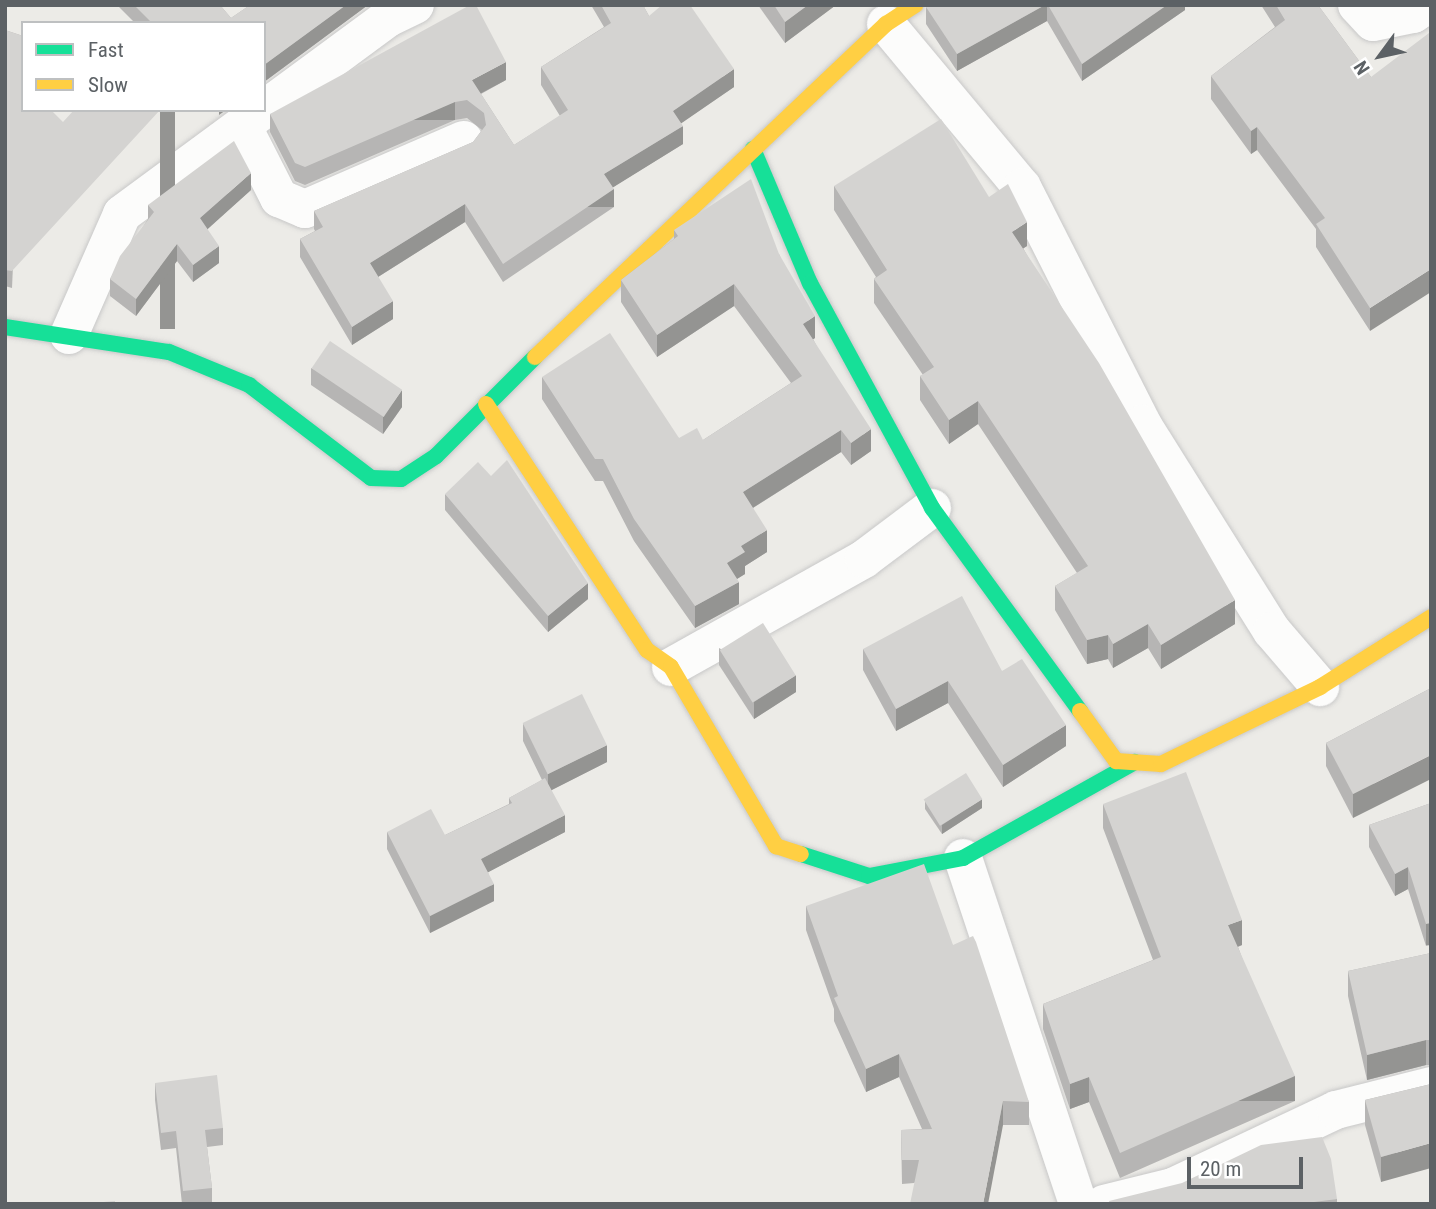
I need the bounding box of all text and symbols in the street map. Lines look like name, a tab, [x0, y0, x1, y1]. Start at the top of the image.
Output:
legend	[21, 21, 266, 112]
north arrow	[1345, 21, 1415, 91]
text: Fast	[88, 38, 124, 62]
text: N	[1349, 57, 1375, 79]
text: Slow	[88, 73, 128, 97]
scale bar	[1191, 1142, 1306, 1186]
text: 20 m	[1200, 1157, 1241, 1181]

